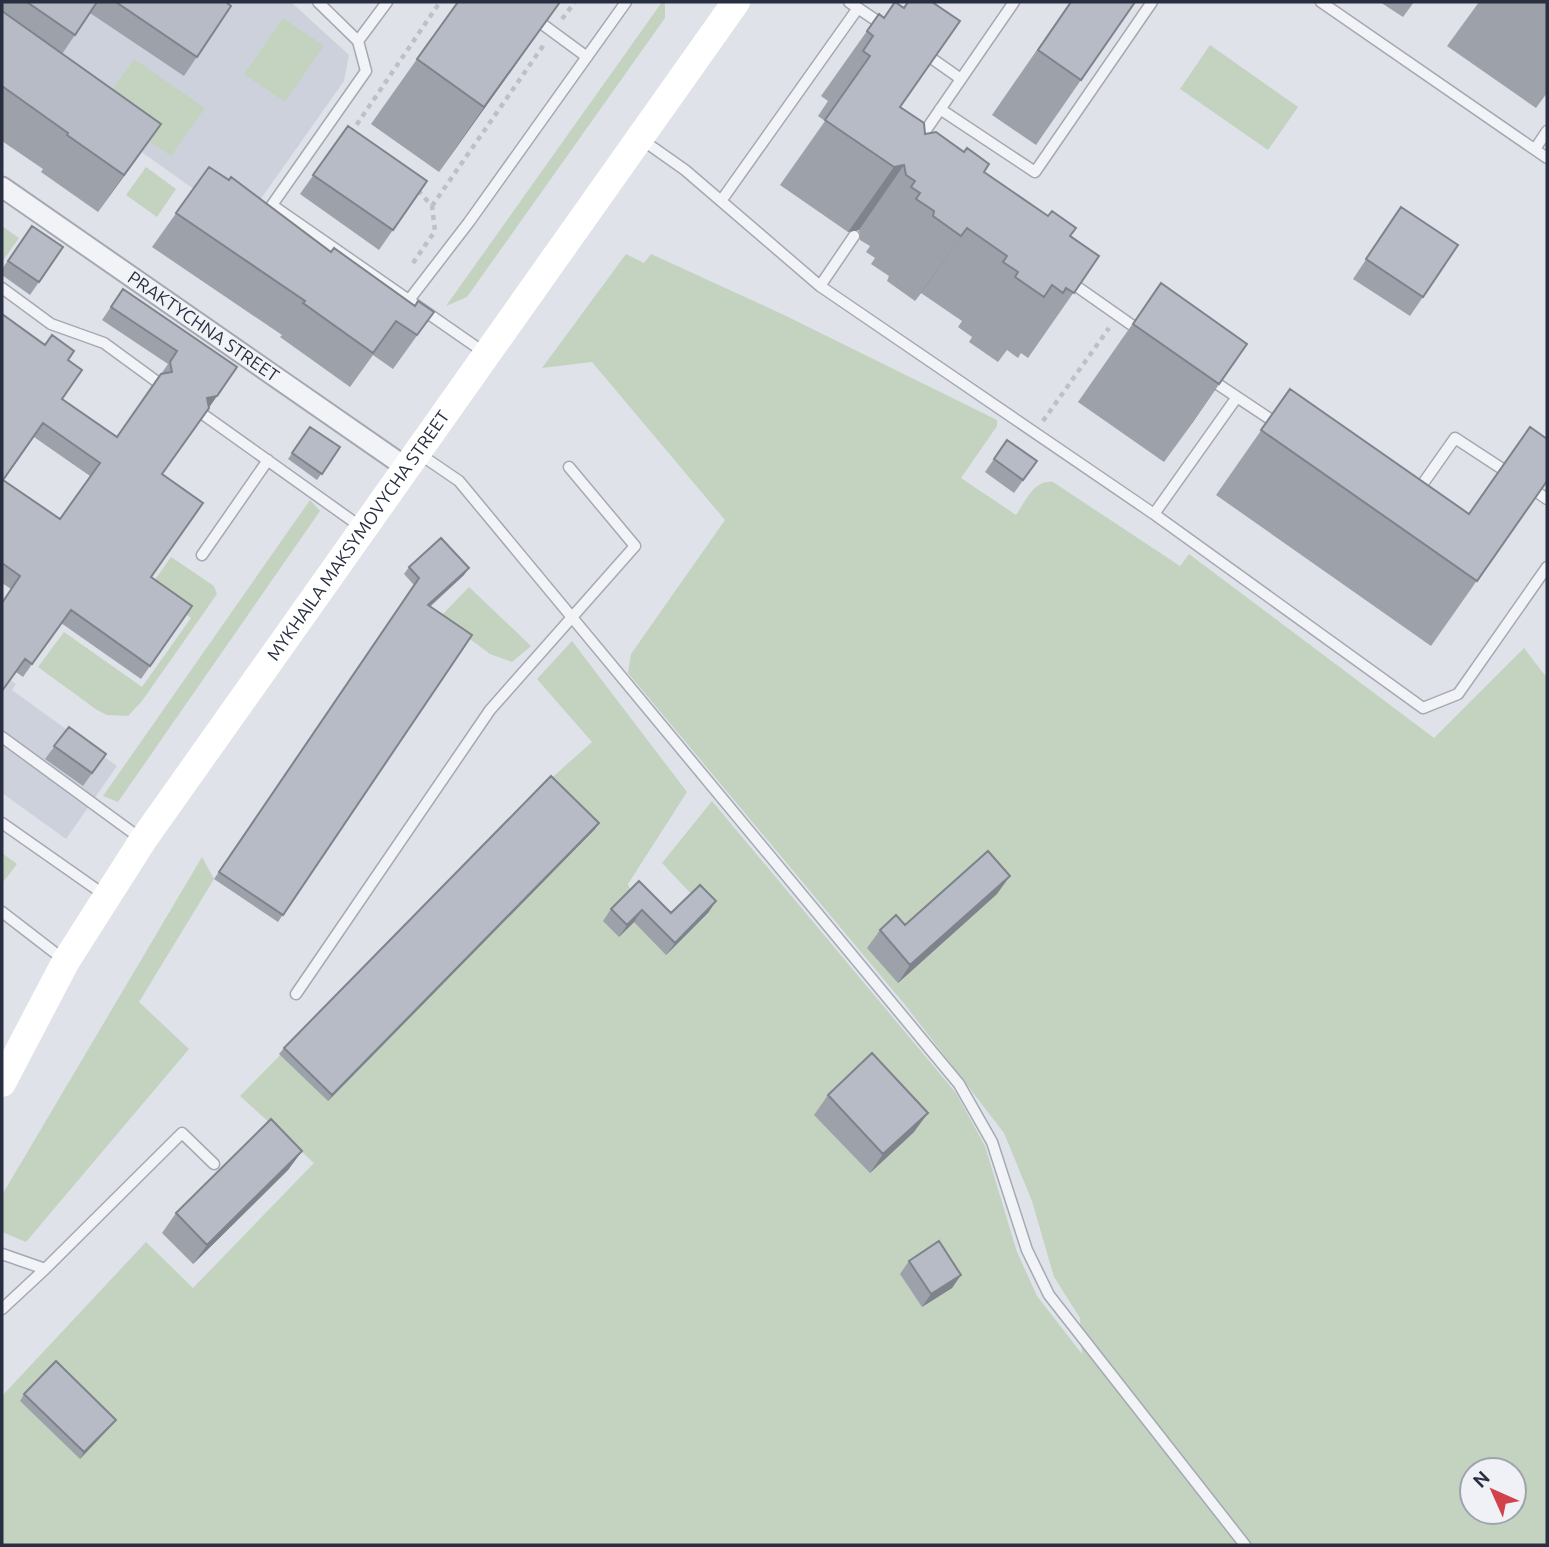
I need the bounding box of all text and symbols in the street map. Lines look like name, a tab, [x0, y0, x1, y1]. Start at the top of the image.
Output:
street label: PRAKTYCHNA STREET	[125, 267, 283, 385]
street label: MYKHAILA MAKSYMOVYCHA STREET	[262, 406, 453, 664]
north arrow	[1458, 1456, 1528, 1526]
text: N	[1468, 1466, 1494, 1492]

